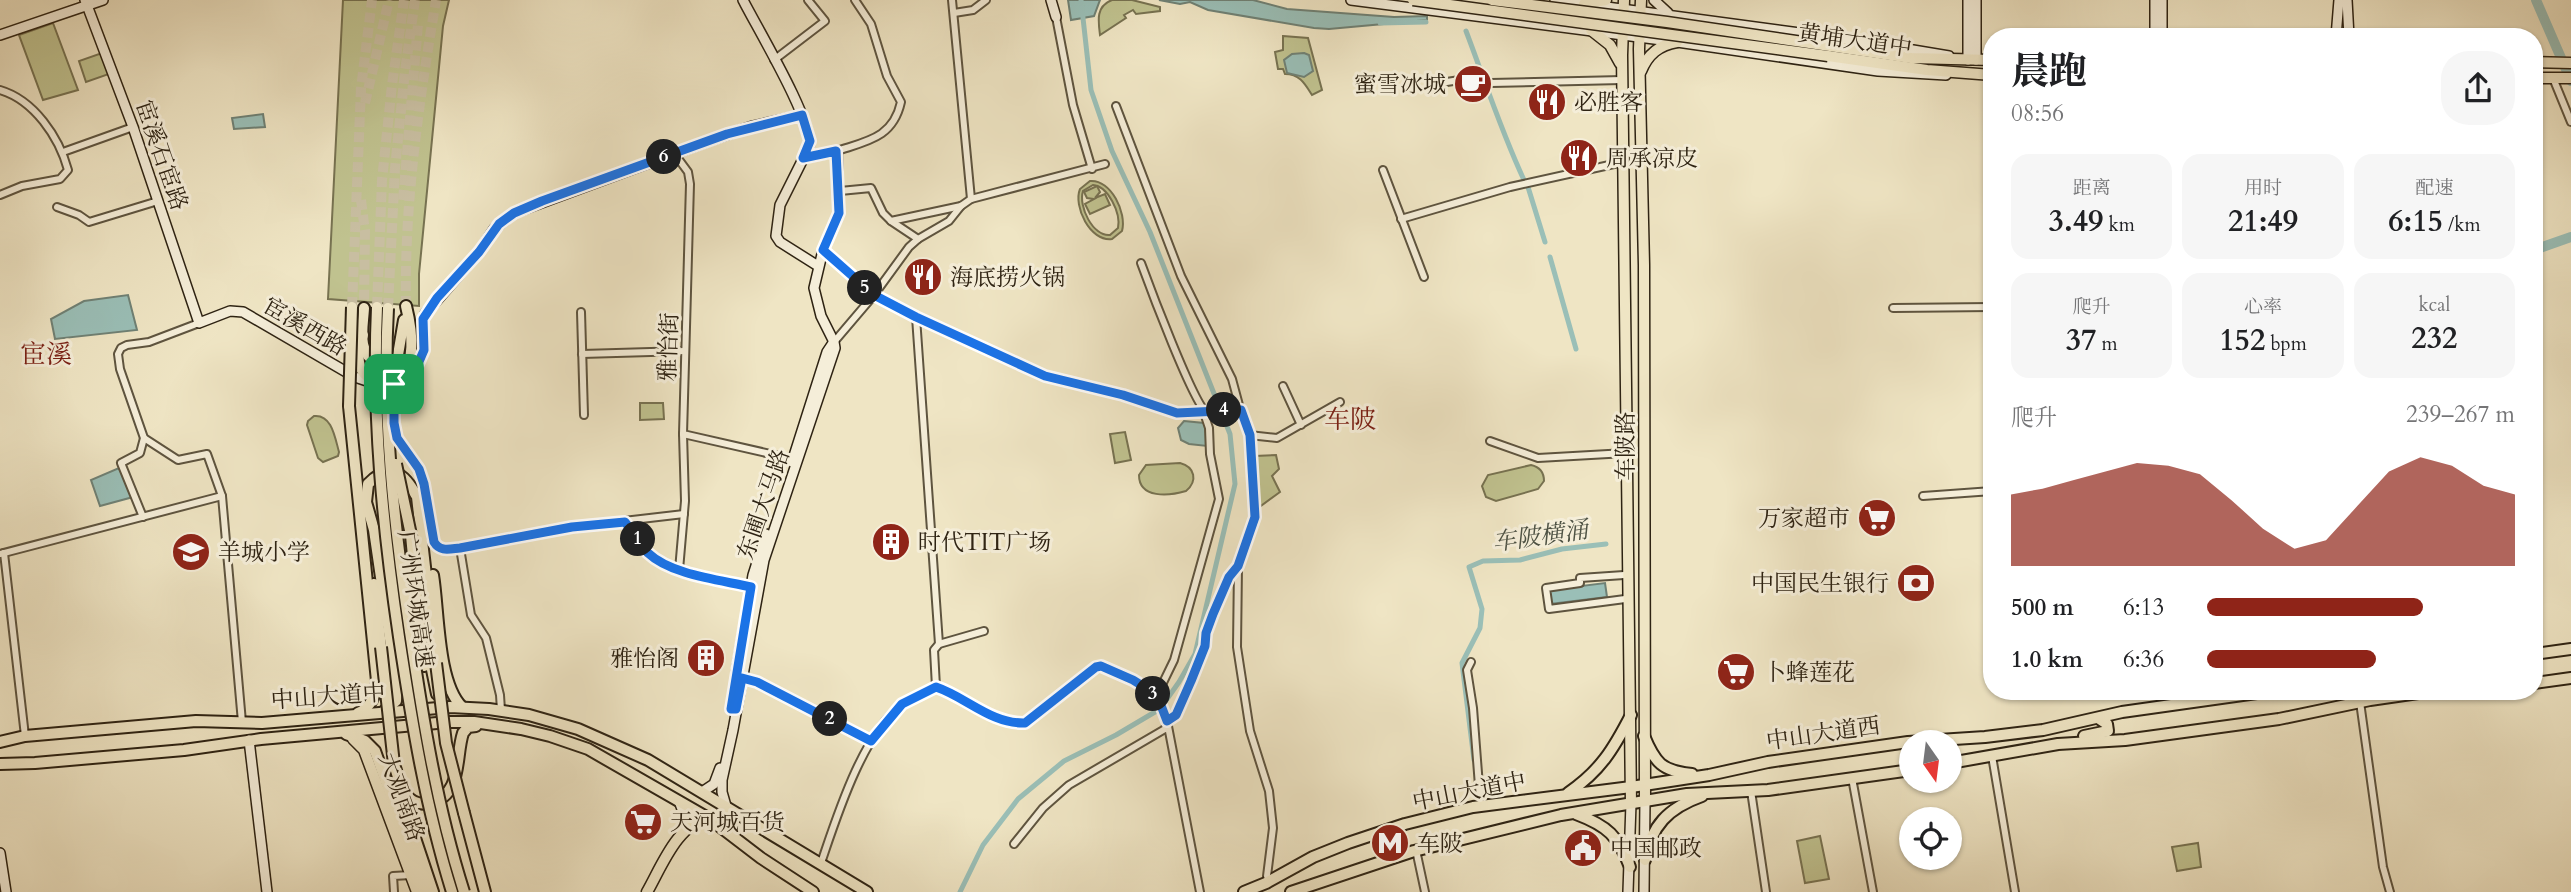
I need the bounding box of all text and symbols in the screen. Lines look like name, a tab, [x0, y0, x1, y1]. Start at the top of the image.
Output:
street label: 黄埔大道中	[1796, 17, 1914, 64]
text: 晨跑	[2011, 46, 2087, 98]
button: share	[2441, 51, 2515, 125]
cafe icon: 蜜雪冰城	[1452, 63, 1494, 105]
place label: 蜜雪冰城	[1354, 69, 1446, 100]
restaurant icon: 必胜客	[1526, 81, 1568, 123]
place label: 必胜客	[1574, 87, 1643, 118]
street label: 宦溪石宦路	[128, 96, 195, 215]
text: 08:56	[2011, 98, 2064, 129]
restaurant icon: 周承凉皮	[1558, 137, 1600, 179]
pin: 6	[646, 140, 682, 174]
text: 6	[659, 143, 668, 169]
place label: 周承凉皮	[1606, 143, 1698, 174]
text: 距离	[2073, 175, 2111, 201]
text: 用时	[2244, 175, 2282, 201]
text: 配速	[2415, 175, 2453, 201]
text: 3.49	[2049, 201, 2103, 242]
text: 21:49	[2228, 201, 2298, 242]
text: 6:15	[2388, 201, 2443, 242]
text: km	[2103, 212, 2135, 238]
text: /km	[2443, 212, 2480, 238]
restaurant icon: 海底捞火锅	[902, 256, 944, 298]
place label: 海底捞火锅	[950, 262, 1065, 293]
pin: 5	[848, 270, 882, 306]
text: 5	[860, 274, 869, 300]
street label: 宦溪西路	[257, 290, 352, 363]
text: kcal	[2418, 292, 2450, 318]
text: 爬升	[2073, 294, 2111, 320]
text: 心率	[2244, 294, 2282, 320]
street label: 雅怡街	[652, 312, 685, 382]
text: 232	[2411, 318, 2457, 359]
text: 37	[2066, 320, 2096, 361]
text: 152	[2219, 320, 2265, 361]
text: m	[2096, 331, 2118, 357]
text: bpm	[2265, 331, 2307, 357]
district label: 宦溪	[20, 337, 72, 372]
pin	[364, 354, 424, 414]
icon: arrive	[375, 365, 413, 403]
pin: 4	[1206, 392, 1242, 428]
text: 4	[1219, 396, 1228, 422]
text: 239–267 m	[2406, 399, 2515, 430]
district label: 车陂	[1324, 402, 1376, 437]
text: 爬升	[2011, 402, 2057, 433]
street label: 车陂路	[1610, 412, 1641, 481]
street label: 东圃大马路	[730, 445, 797, 564]
supermarket icon: 万家超市	[1856, 497, 1898, 539]
place label: 万家超市	[1758, 503, 1850, 534]
water label: 车陂横涌	[1490, 513, 1593, 560]
building icon: 时代TIT广场	[870, 521, 912, 563]
pin: 1	[620, 522, 656, 556]
text: 1	[633, 525, 642, 551]
place label: 时代TIT广场	[918, 527, 1052, 558]
street label: 广州环城高速	[391, 529, 440, 670]
school or university icon: 羊城小学	[170, 531, 212, 573]
place label: 羊城小学	[218, 537, 310, 568]
bank icon: 中国民生银行	[1895, 562, 1937, 604]
place label: 中国民生银行	[1751, 568, 1889, 599]
text: 500 m	[2011, 592, 2074, 623]
text: 6:13	[2123, 592, 2164, 623]
building icon: 雅怡阁	[685, 637, 727, 679]
place label: 雅怡阁	[610, 643, 679, 674]
text: 1.0 km	[2011, 644, 2083, 675]
text: 6:36	[2123, 644, 2164, 675]
supermarket icon: 卜蜂莲花	[1715, 651, 1757, 693]
place label: 卜蜂莲花	[1763, 657, 1855, 688]
pin: 3	[1136, 676, 1170, 712]
street label: 中山大道中	[270, 677, 386, 716]
text: 3	[1148, 680, 1157, 706]
pin: 2	[812, 702, 848, 736]
text: 2	[825, 705, 834, 731]
street label: 中山大道西	[1764, 710, 1882, 757]
north arrow	[1899, 730, 1962, 793]
map controls	[1899, 730, 1962, 870]
street label: 大观南路	[371, 749, 432, 846]
street label: 中山大道中	[1410, 765, 1528, 818]
supermarket icon: 天河城百货	[622, 801, 664, 843]
place label: 天河城百货	[670, 807, 785, 838]
button: locate	[1899, 807, 1962, 870]
metro station icon: 车陂	[1369, 822, 1411, 864]
public building icon: 中国邮政	[1562, 827, 1604, 869]
place label: 车陂	[1417, 828, 1463, 859]
place label: 中国邮政	[1610, 833, 1702, 864]

